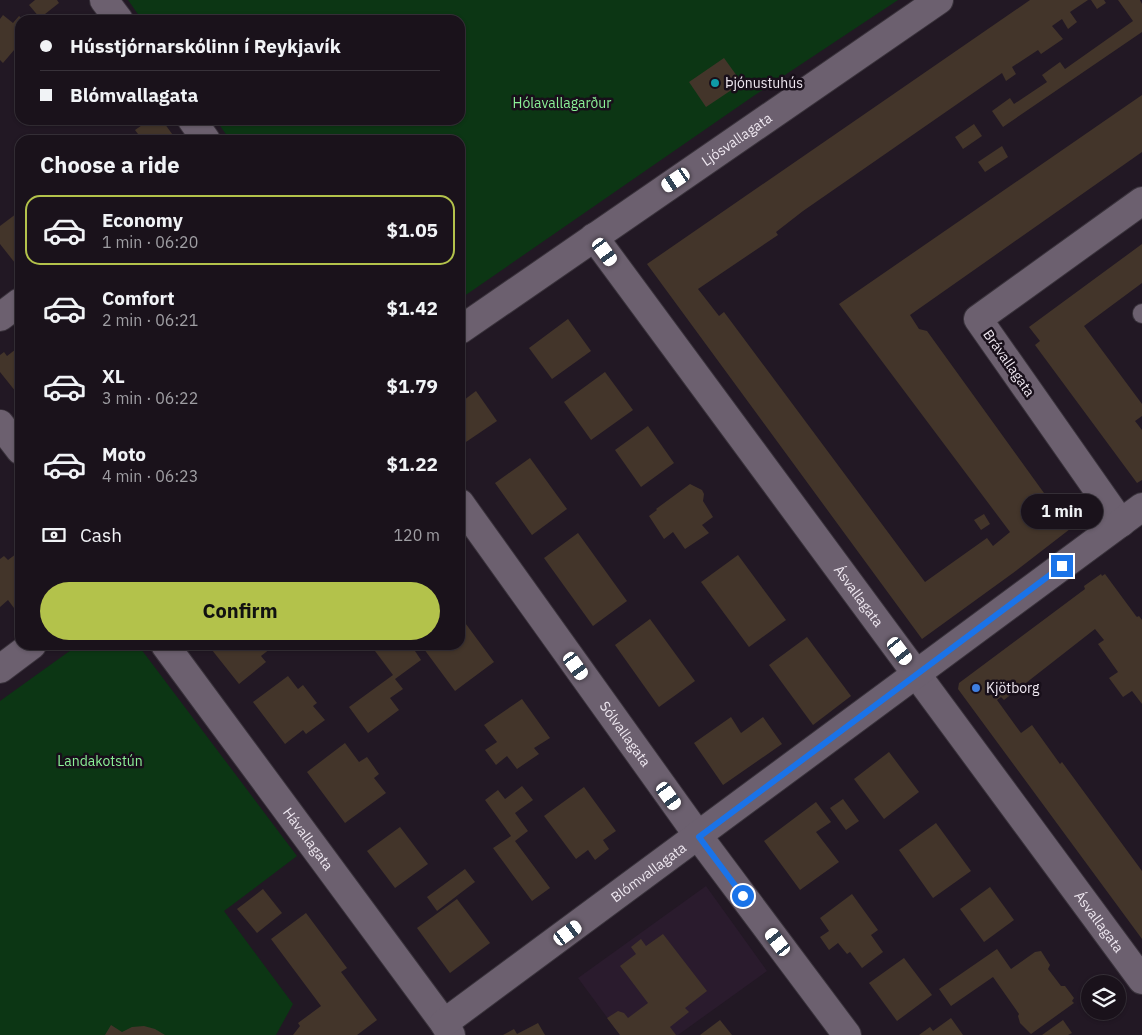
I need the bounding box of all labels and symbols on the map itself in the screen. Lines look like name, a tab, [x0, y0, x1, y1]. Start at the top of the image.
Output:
place label: Þjónustuhús	[725, 74, 803, 92]
marker: Þjónustuhús	[709, 77, 721, 89]
park label: Hólavallagarður	[513, 94, 611, 112]
street label: Ljósvallagata	[698, 109, 776, 170]
car	[659, 165, 692, 195]
car	[590, 235, 619, 269]
street label: Brávallagata	[979, 326, 1039, 401]
callout: 1 min	[1021, 494, 1103, 528]
route end	[1051, 555, 1073, 577]
street label: Ásvallagata	[830, 561, 888, 631]
car	[884, 635, 915, 667]
car	[561, 649, 590, 683]
place label: Kjötborg	[986, 679, 1040, 697]
marker: Kjötborg	[970, 682, 982, 694]
street label: Sólvallagata	[596, 698, 655, 771]
park label: Landakotstún	[57, 752, 143, 770]
car	[654, 779, 683, 813]
street label: Hávallagata	[279, 804, 338, 874]
street label: Blómvallagata	[607, 838, 690, 906]
route start	[732, 885, 754, 907]
street label: Ásvallagata	[1070, 887, 1128, 957]
car	[551, 918, 584, 948]
car	[762, 926, 793, 958]

